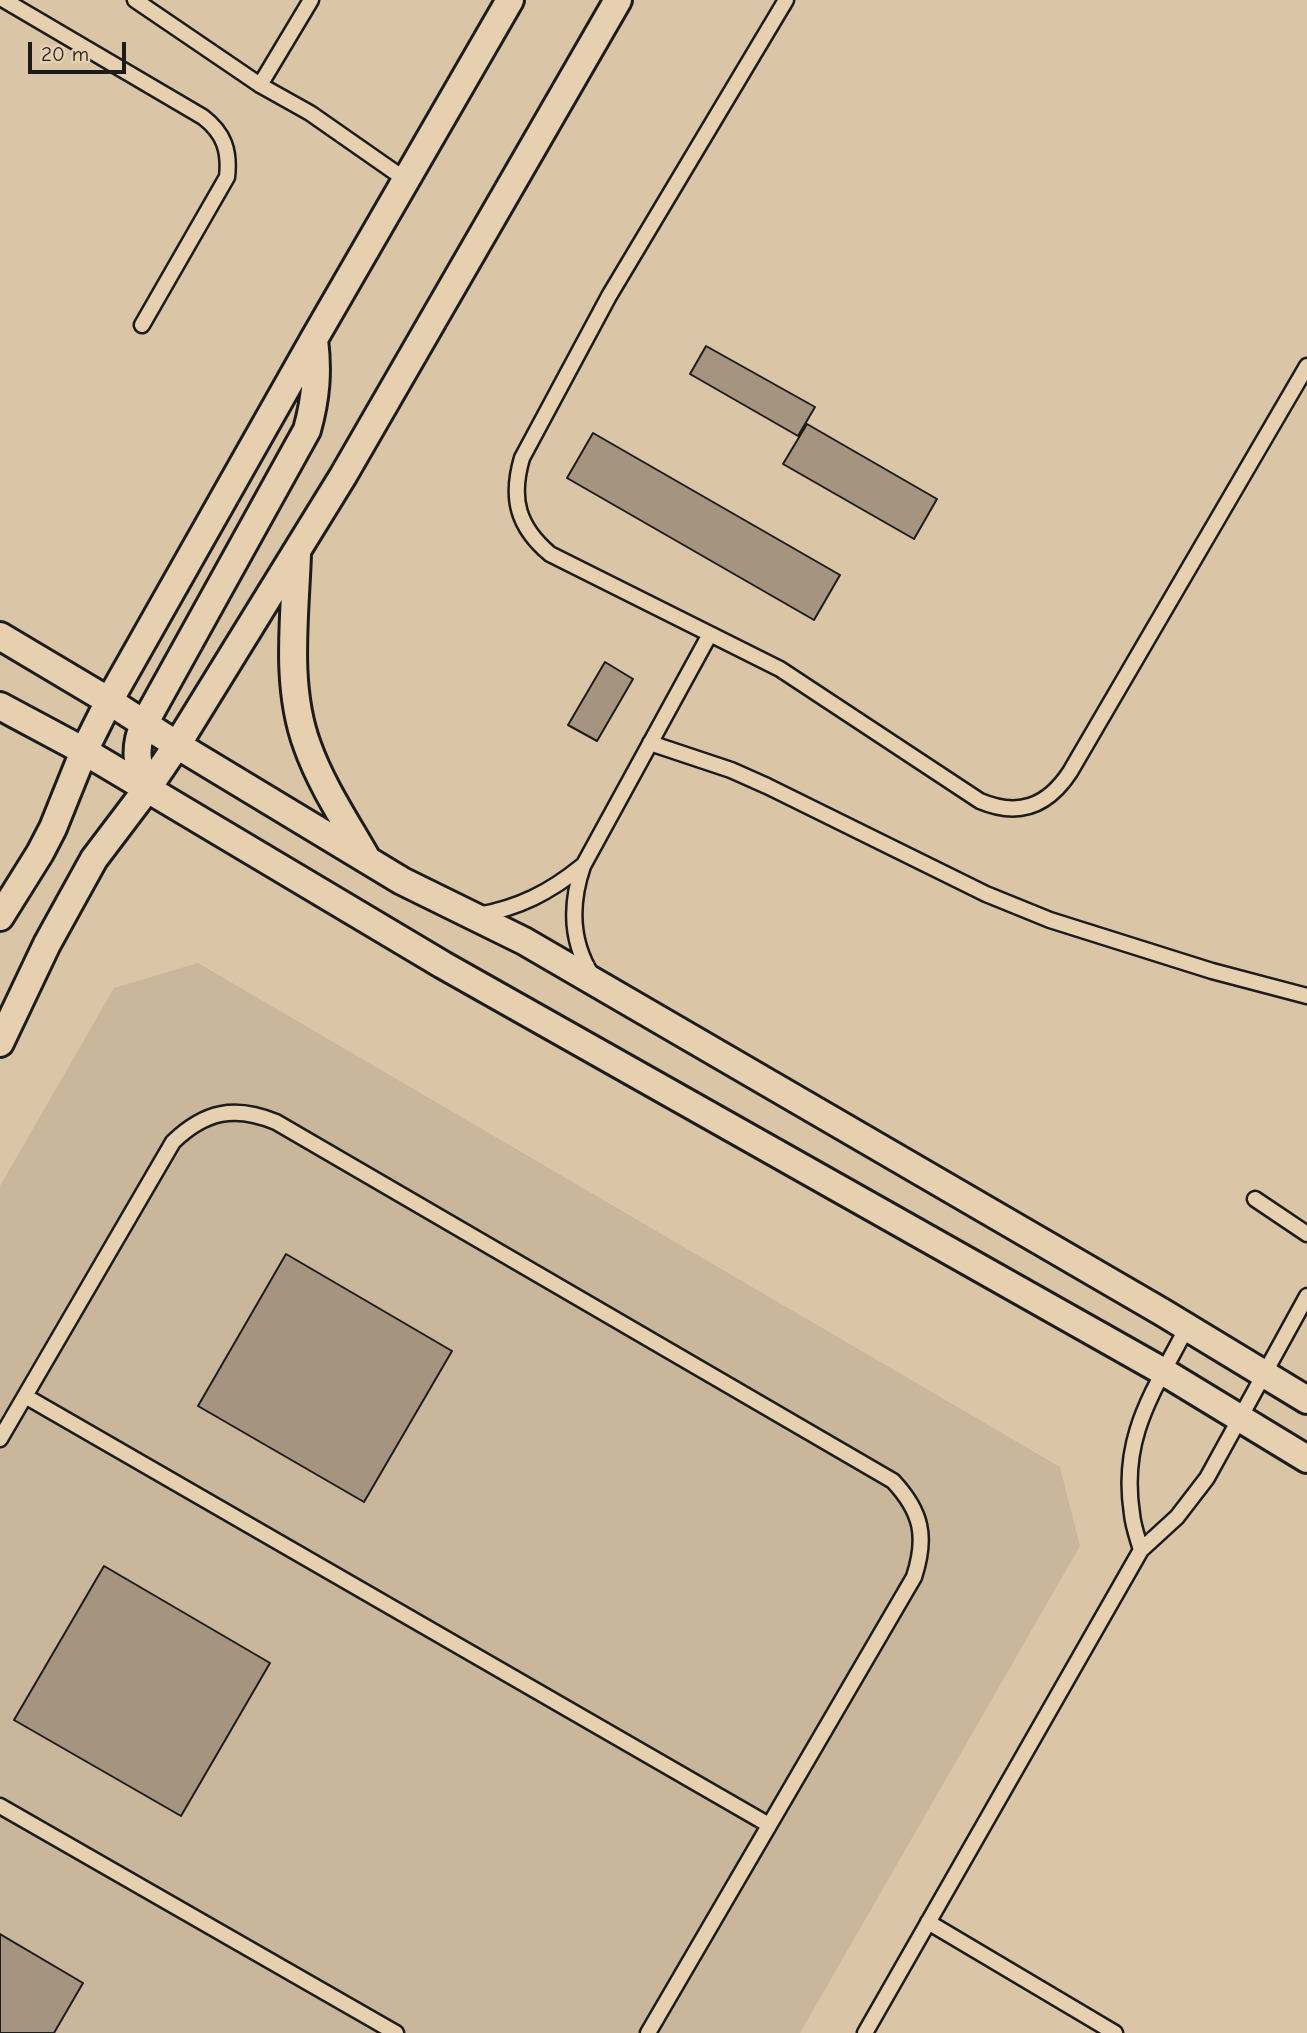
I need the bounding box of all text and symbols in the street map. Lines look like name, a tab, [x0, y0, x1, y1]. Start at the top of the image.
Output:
scale bar	[32, 28, 130, 72]
text: 20 m	[41, 42, 89, 66]

